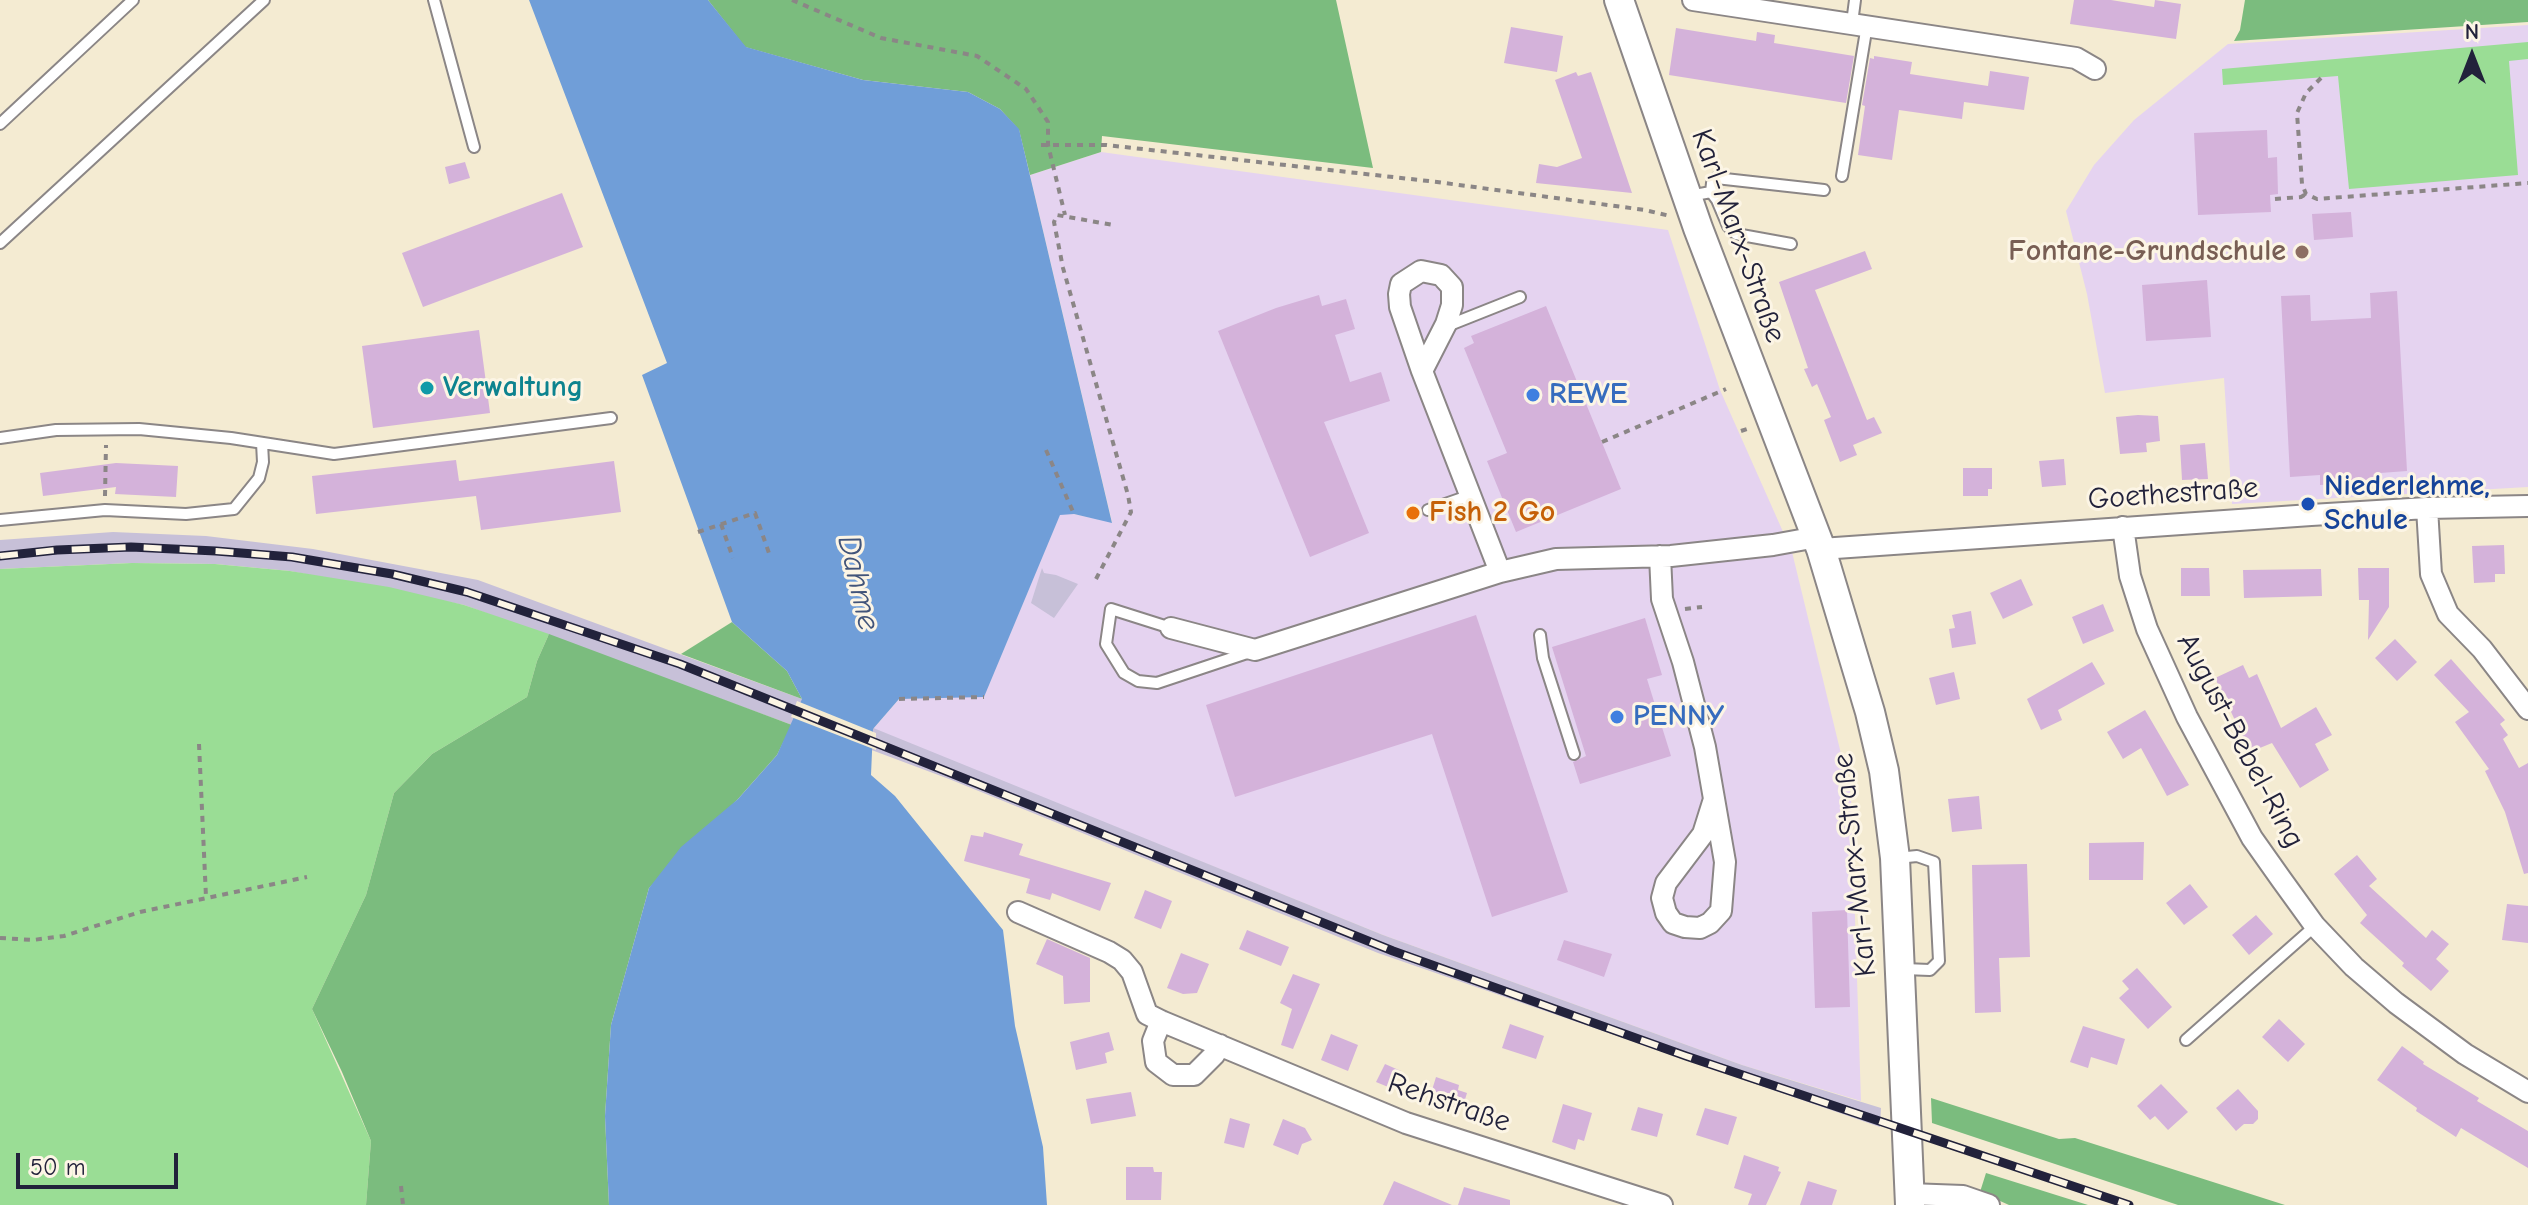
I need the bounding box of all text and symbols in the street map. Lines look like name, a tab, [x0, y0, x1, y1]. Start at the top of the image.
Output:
north arrow	[2432, 16, 2512, 96]
text: N	[2465, 19, 2479, 45]
street label: Karl-Marx-Straße	[1683, 124, 1793, 348]
place label: Fontane-Grundschule	[2008, 234, 2286, 270]
marker: Fontane-Grundschule	[2293, 243, 2311, 261]
place label: Verwaltung	[443, 370, 583, 406]
place label: REWE	[1549, 377, 1627, 413]
marker: Verwaltung	[418, 379, 436, 397]
marker: REWE	[1524, 386, 1542, 404]
place label: Niederlehme, Schule	[2324, 469, 2490, 540]
street label: Goethestraße	[2087, 470, 2259, 518]
place label: Fish 2 Go	[1429, 495, 1555, 531]
marker: Niederlehme, Schule	[2299, 495, 2317, 513]
marker: Fish 2 Go	[1404, 504, 1422, 522]
water label: Dahme	[828, 532, 888, 634]
street label: August-Bebel-Ring	[2168, 628, 2312, 854]
place label: PENNY	[1633, 699, 1724, 735]
marker: PENNY	[1608, 708, 1626, 726]
street label: Karl-Marx-Straße	[1825, 752, 1885, 978]
street label: Rehstraße	[1383, 1065, 1515, 1141]
scale bar	[20, 1137, 182, 1187]
text: 50 m	[30, 1153, 86, 1181]

